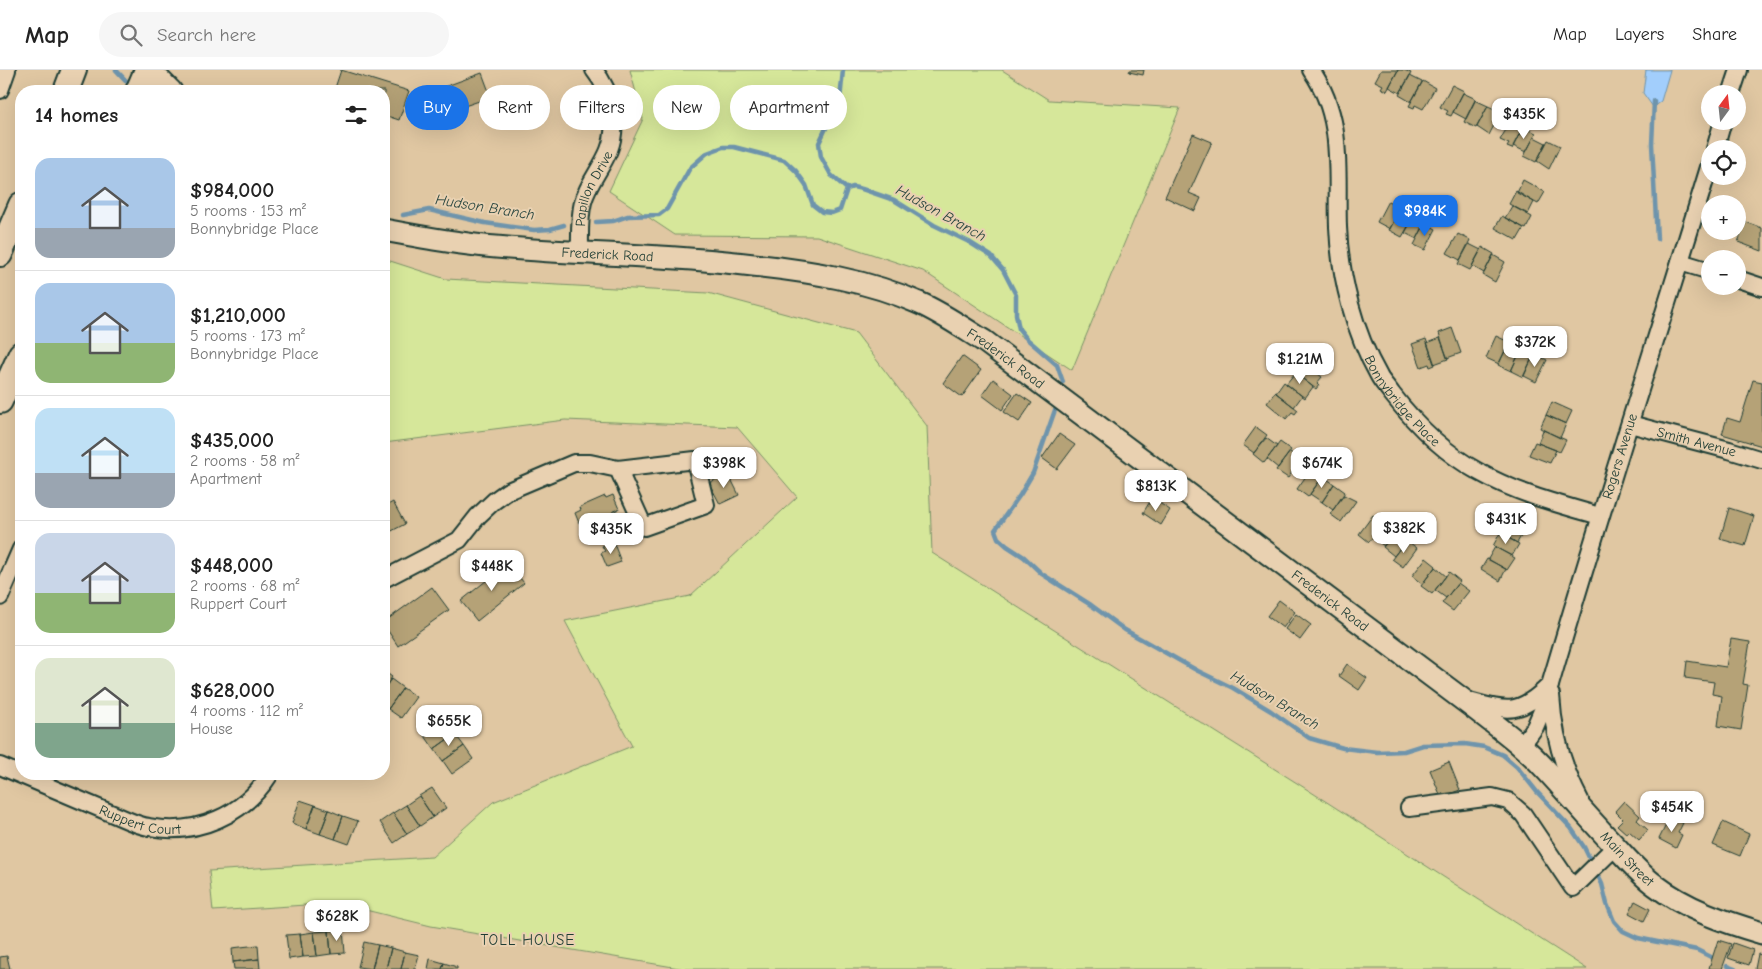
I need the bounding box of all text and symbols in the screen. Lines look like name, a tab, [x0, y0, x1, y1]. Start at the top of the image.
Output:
search box	[99, 12, 449, 57]
text: Map	[25, 21, 69, 49]
icon: search	[117, 21, 145, 49]
text: Search here	[157, 24, 256, 46]
text: Map	[1553, 24, 1587, 45]
text: Layers	[1615, 24, 1664, 45]
text: Share	[1692, 24, 1737, 45]
chip: Buy	[405, 85, 469, 130]
chip: Rent	[479, 85, 550, 130]
chip: Filters	[560, 85, 643, 130]
chip: New	[653, 85, 720, 130]
chip: Apartment	[730, 85, 847, 130]
north arrow	[1701, 85, 1746, 130]
map controls	[1701, 85, 1746, 295]
pin: $435K	[1489, 98, 1559, 140]
icon: filters	[342, 101, 370, 129]
text: 14 homes	[35, 103, 118, 127]
text: $435K	[1503, 105, 1545, 123]
button: locate	[1701, 140, 1746, 185]
street label: Papillon Drive	[571, 148, 616, 227]
icon: home	[75, 178, 135, 238]
text: $984,000	[190, 178, 274, 202]
water label: Hudson Branch	[893, 181, 989, 245]
water label: Hudson Branch	[434, 190, 536, 224]
pin: $984K	[1390, 194, 1460, 237]
button: +	[1701, 195, 1746, 240]
text: 5 rooms · 153 m²	[190, 202, 306, 220]
text: $984K	[1404, 202, 1446, 220]
text: Bonnybridge Place	[190, 220, 319, 238]
street label: Frederick Road	[561, 243, 654, 265]
button: −	[1701, 250, 1746, 295]
icon: home	[75, 303, 135, 363]
text: $1,210,000	[190, 303, 286, 327]
street label: Frederick Road	[964, 324, 1048, 392]
pin: $372K	[1500, 326, 1570, 368]
text: 5 rooms · 173 m²	[190, 327, 305, 345]
text: $372K	[1514, 333, 1556, 351]
pin: $1.21M	[1259, 342, 1341, 385]
text: Bonnybridge Place	[190, 345, 319, 363]
text: $1.21M	[1277, 350, 1323, 368]
street label: Bonnybridge Place	[1361, 352, 1444, 450]
street label: Rogers Avenue	[1598, 411, 1641, 501]
street label: Smith Avenue	[1655, 423, 1738, 460]
icon: home	[75, 428, 135, 488]
text: $435,000	[190, 428, 274, 452]
pin: $398K	[689, 446, 759, 489]
pin: $674K	[1287, 446, 1357, 489]
text: 2 rooms · 58 m²	[190, 452, 300, 470]
text: $398K	[702, 454, 746, 472]
text: $674K	[1302, 454, 1342, 472]
text: Apartment	[190, 470, 262, 488]
pin: $813K	[1121, 470, 1191, 512]
text: $813K	[1135, 477, 1177, 495]
pin: $431K	[1471, 502, 1541, 545]
text: $431K	[1486, 510, 1526, 528]
pin: $435K	[576, 512, 646, 555]
pin: $382K	[1369, 512, 1439, 554]
text: $382K	[1383, 519, 1425, 537]
text: $435K	[590, 520, 632, 538]
pin: $448K	[457, 550, 527, 592]
icon: home	[75, 553, 135, 613]
text: $448,000	[190, 553, 273, 577]
text: $448K	[471, 557, 513, 575]
street label: Frederick Road	[1288, 566, 1372, 635]
text: 2 rooms · 68 m²	[190, 577, 300, 595]
text: Ruppert Court	[190, 595, 286, 613]
water label: Hudson Branch	[1227, 666, 1323, 734]
icon: home	[75, 678, 135, 738]
text: $628,000	[190, 678, 275, 702]
text: 4 rooms · 112 m²	[190, 702, 303, 720]
pin: $655K	[414, 704, 484, 747]
text: $655K	[427, 712, 471, 730]
text: House	[190, 720, 233, 738]
pin: $454K	[1637, 790, 1707, 833]
text: $454K	[1651, 798, 1693, 816]
street label: Ruppert Court	[97, 801, 183, 838]
street label: Main Street	[1597, 828, 1658, 890]
pin: $628K	[302, 900, 372, 942]
text: $628K	[315, 907, 359, 925]
district label: TOLL HOUSE	[481, 931, 575, 949]

